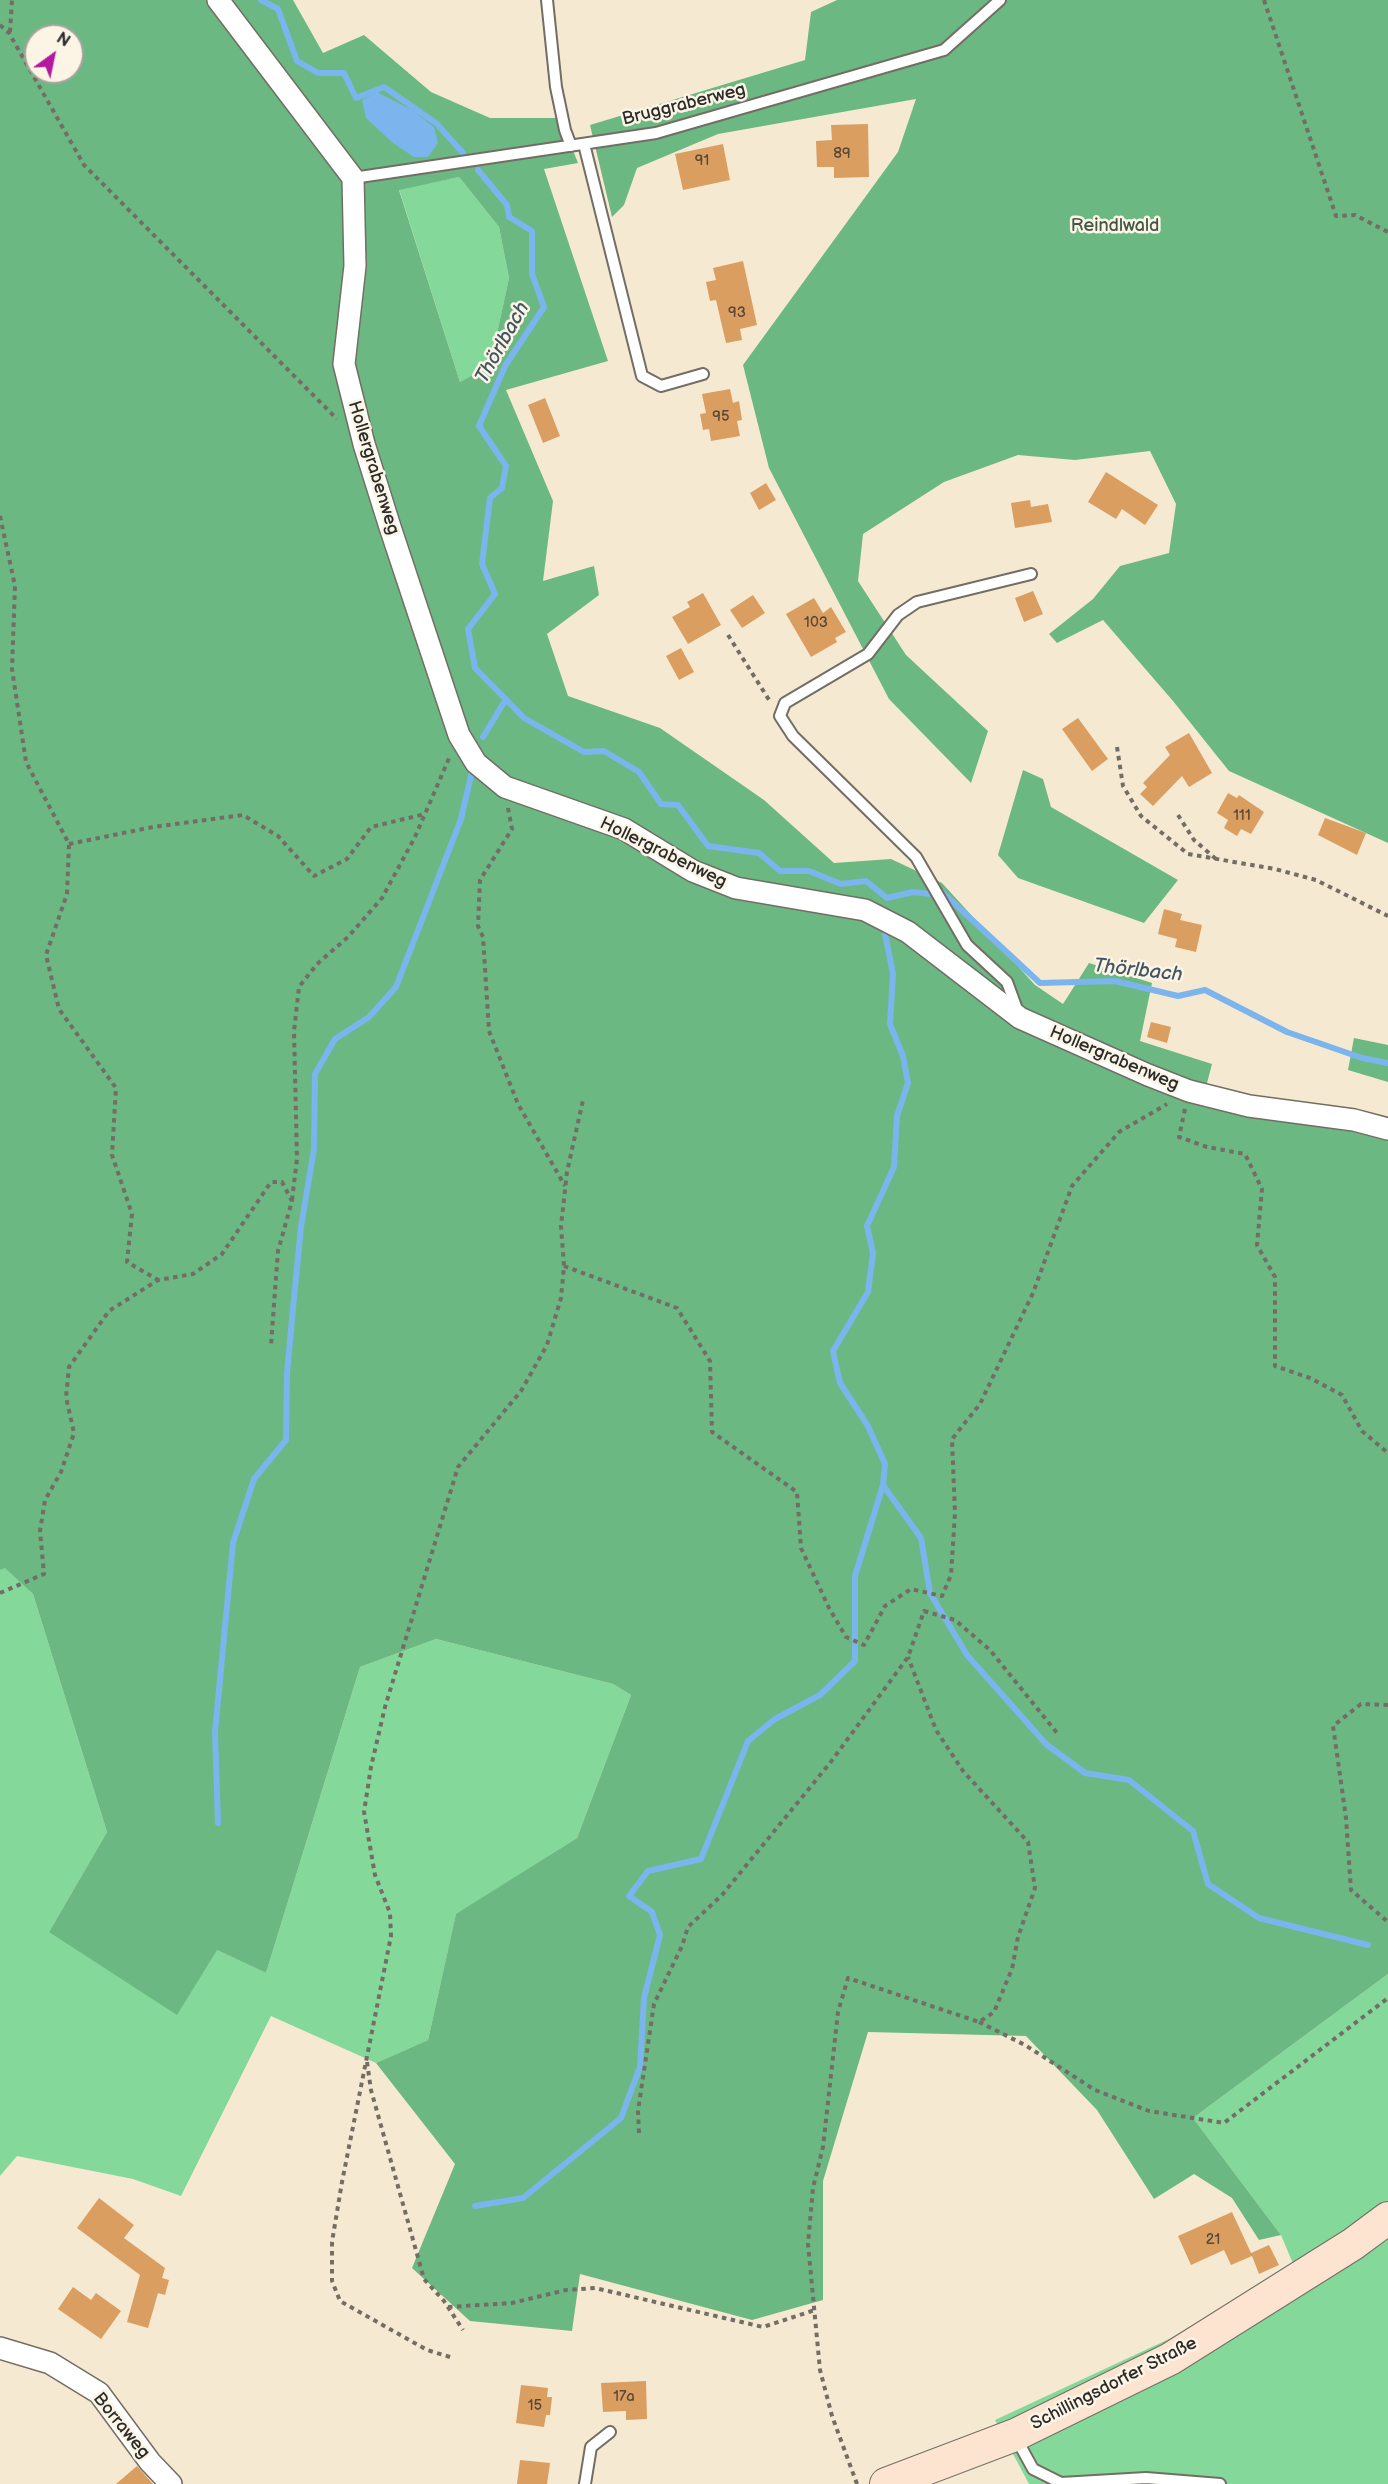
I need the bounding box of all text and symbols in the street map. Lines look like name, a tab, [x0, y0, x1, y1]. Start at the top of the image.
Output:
north arrow	[24, 24, 84, 84]
text: N	[53, 29, 73, 51]
street label: Bruggraberweg	[620, 79, 748, 131]
house number: 89	[833, 145, 851, 163]
house number: 91	[695, 152, 709, 170]
park label: Reindlwald	[1071, 215, 1159, 237]
water label: Thörlbach	[471, 298, 535, 388]
house number: 93	[728, 304, 746, 322]
street label: Hollergrabenweg	[342, 399, 404, 537]
house number: 95	[712, 408, 730, 426]
house number: 103	[804, 614, 828, 632]
house number: 111	[1233, 807, 1251, 825]
street label: Hollergrabenweg	[596, 813, 730, 893]
water label: Thörlbach	[1092, 954, 1184, 988]
street label: Hollergrabenweg	[1046, 1022, 1182, 1096]
house number: 21	[1206, 2231, 1220, 2249]
street label: Schillingsdorfer Straße	[1027, 2333, 1201, 2435]
house number: 17a	[613, 2388, 635, 2406]
street label: Borraweg	[88, 2389, 154, 2463]
house number: 15	[528, 2397, 542, 2415]

